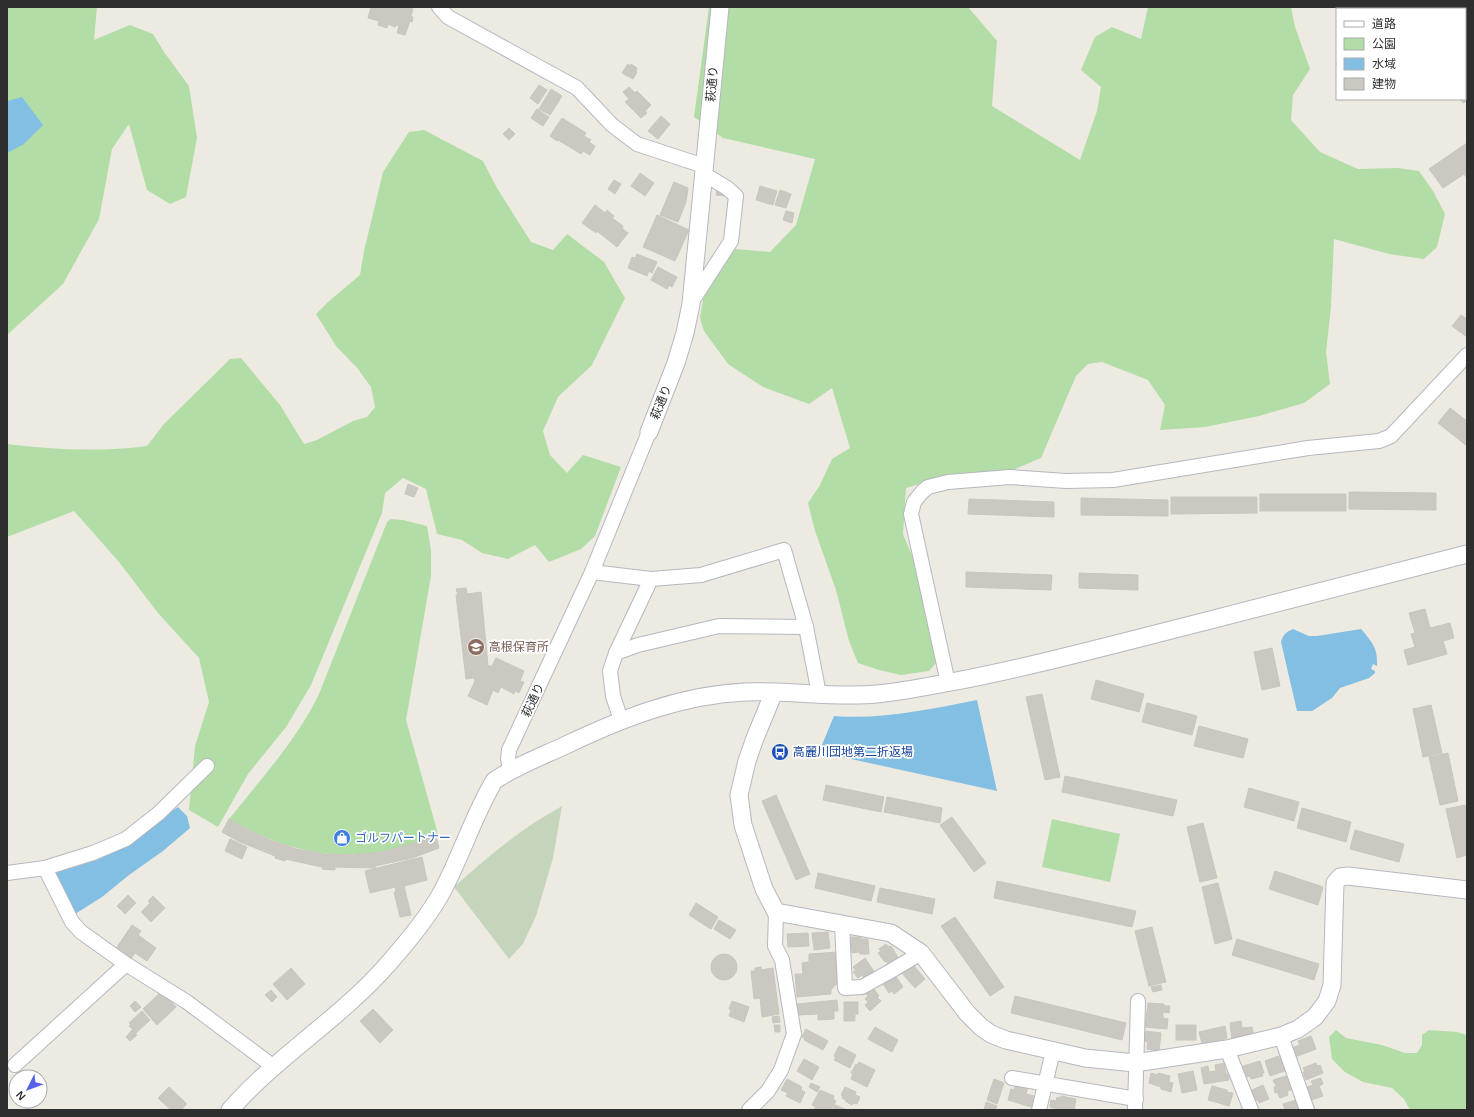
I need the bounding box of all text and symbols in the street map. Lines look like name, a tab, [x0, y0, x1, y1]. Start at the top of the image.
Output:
legend	[1336, 8, 1466, 100]
text: 道路	[1372, 17, 1396, 31]
text: 公園	[1372, 37, 1396, 51]
text: 水域	[1372, 57, 1396, 71]
street label: 萩通り	[703, 65, 721, 103]
text: 建物	[1372, 77, 1396, 91]
street label: 萩通り	[648, 383, 674, 421]
school or university icon: 高根保育所	[466, 637, 486, 657]
place label: 高根保育所	[489, 640, 549, 654]
street label: 萩通り	[519, 681, 547, 719]
bus stop icon: 高麗川団地第二折返場	[770, 742, 790, 762]
place label: 高麗川団地第二折返場	[793, 745, 913, 759]
shop icon: ゴルフパートナー	[332, 828, 352, 848]
place label: ゴルフパートナー	[355, 831, 451, 845]
north arrow	[8, 1069, 48, 1109]
text: N	[13, 1089, 28, 1103]

